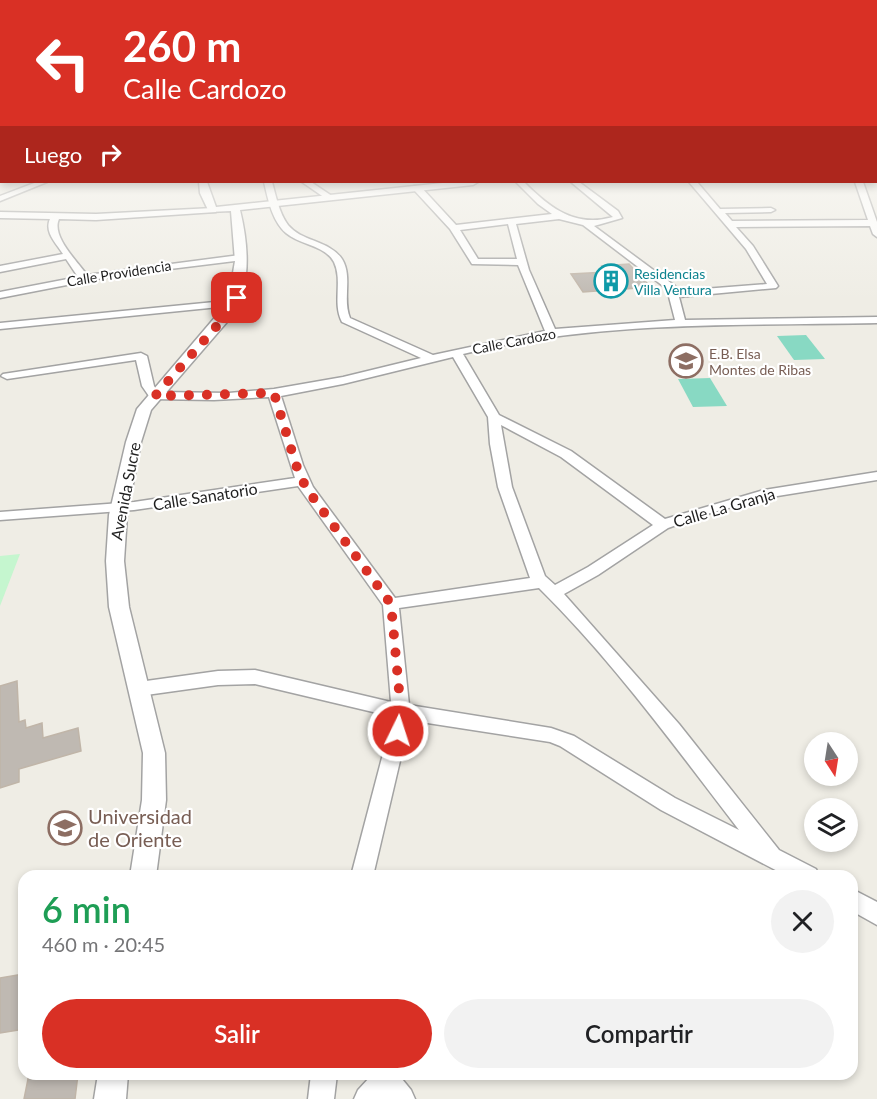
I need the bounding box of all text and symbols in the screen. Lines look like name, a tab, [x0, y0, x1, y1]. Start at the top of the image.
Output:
text: 260 m	[123, 21, 241, 71]
icon: left	[24, 24, 102, 102]
text: Calle Cardozo	[123, 72, 287, 105]
icon: right	[94, 138, 127, 171]
text: Luego	[24, 141, 82, 168]
street label: Calle Providencia	[66, 256, 172, 290]
building icon: Residencias Villa Ventura	[593, 263, 629, 299]
place label: Residencias Villa Ventura	[634, 265, 712, 298]
pin	[211, 272, 262, 323]
icon: arrive	[220, 281, 253, 314]
street label: Calle Cardozo	[471, 325, 557, 357]
school or university icon: E.B. Elsa Montes de Ribas	[668, 343, 704, 379]
place label: E.B. Elsa Montes de Ribas	[709, 345, 811, 378]
street label: Avenida Sucre	[106, 440, 144, 542]
street label: Calle Sanatorio	[151, 478, 259, 514]
street label: Calle La Granja	[671, 483, 777, 531]
position arrow	[366, 699, 430, 763]
north arrow	[804, 732, 858, 786]
map controls	[804, 732, 858, 852]
button: layers	[804, 798, 858, 852]
place label: Universidad de Oriente	[88, 804, 192, 851]
school or university icon: Universidad de Oriente	[47, 810, 83, 846]
text: 6 min	[42, 887, 131, 931]
button: close	[771, 890, 834, 953]
text: 460 m · 20:45	[42, 932, 165, 956]
button: Salir	[42, 999, 432, 1068]
button: Compartir	[444, 999, 834, 1068]

